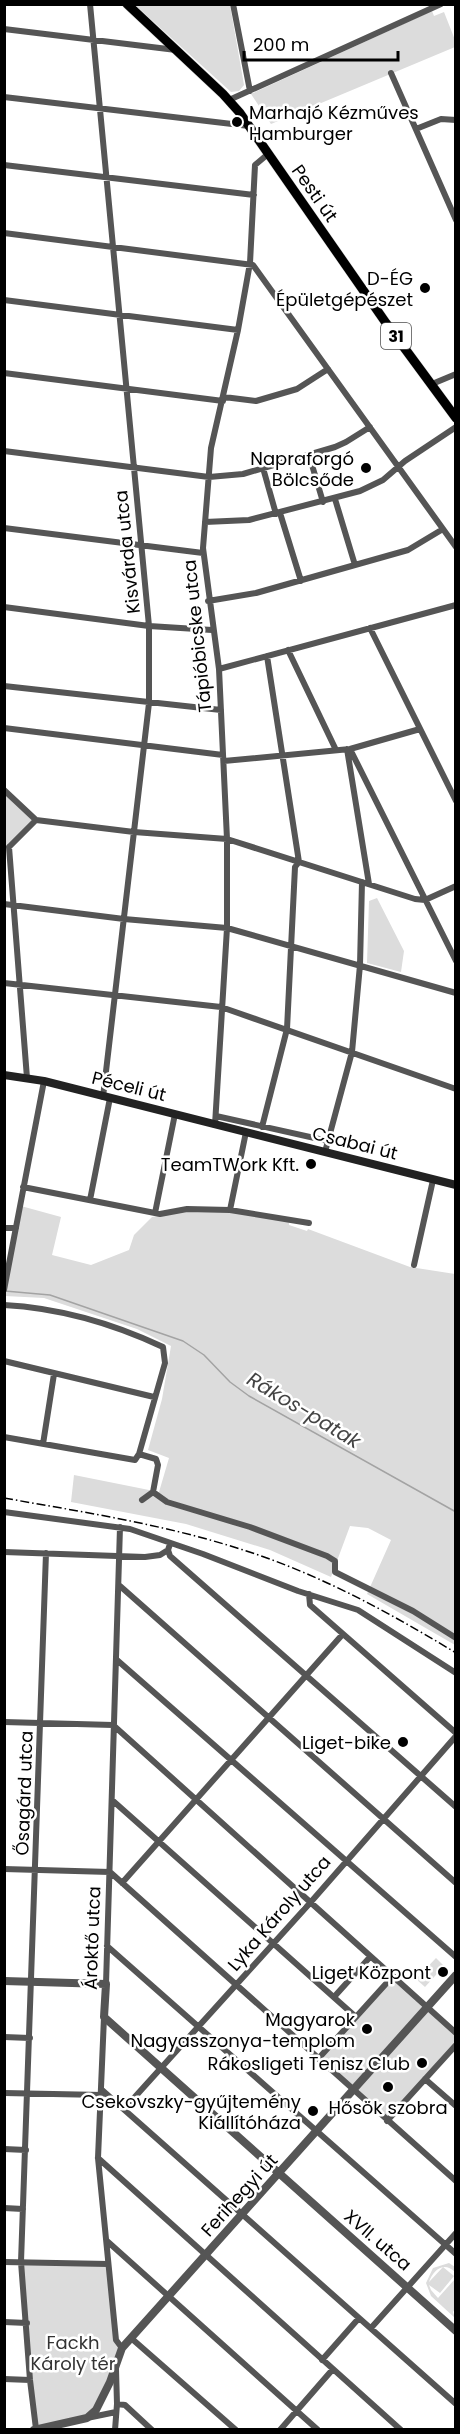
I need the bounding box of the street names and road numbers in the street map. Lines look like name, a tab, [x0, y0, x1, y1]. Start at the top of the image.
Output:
street label: Pesti út	[286, 159, 344, 227]
road number: 31	[381, 323, 411, 349]
street label: Kisvárda utca	[108, 489, 146, 615]
street label: Tápióbicske utca	[177, 558, 217, 714]
street label: Péceli út	[89, 1065, 169, 1107]
street label: Csabai út	[310, 1120, 400, 1166]
street label: Ősagárd utca	[9, 1730, 39, 1856]
street label: Lyka Károly utca	[222, 1850, 336, 1976]
street label: Ároktő utca	[78, 1886, 106, 1990]
street label: Ferihegyi út	[195, 2148, 283, 2242]
street label: XVII. utca	[339, 2204, 417, 2276]

